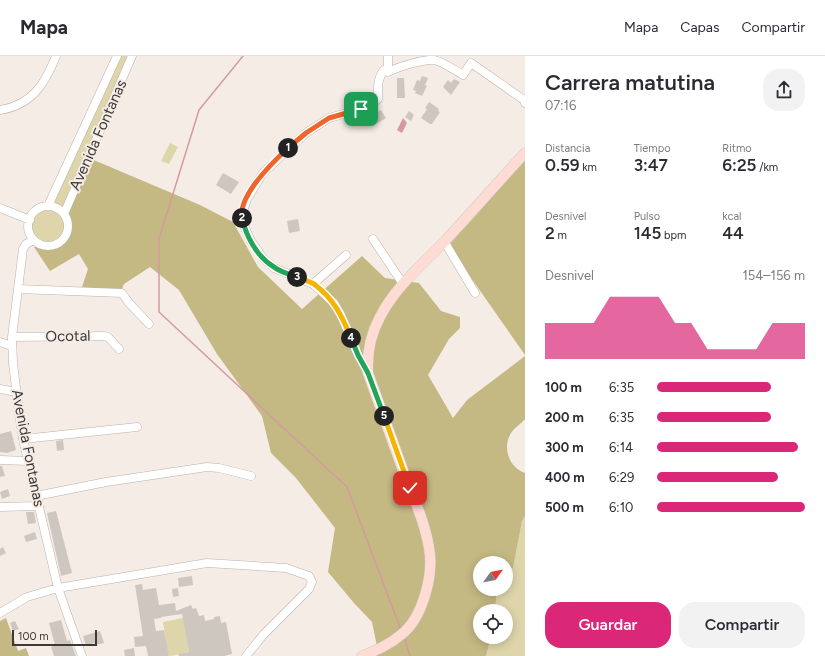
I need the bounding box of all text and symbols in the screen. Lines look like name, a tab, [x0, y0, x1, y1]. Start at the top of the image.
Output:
text: Mapa	[20, 16, 68, 39]
text: Mapa	[624, 19, 658, 36]
text: Capas	[680, 19, 719, 36]
text: Compartir	[741, 19, 805, 36]
text: Carrera matutina	[545, 69, 715, 96]
button: share	[763, 69, 805, 111]
street label: Avenida Fontanas	[66, 77, 130, 193]
pin	[344, 92, 378, 126]
icon: arrive	[350, 98, 372, 120]
text: 07:16	[545, 98, 576, 113]
pin: 1	[278, 138, 298, 158]
text: 1	[286, 141, 290, 154]
text: Distancia	[545, 142, 590, 155]
text: Tiempo	[634, 142, 671, 155]
text: Ritmo	[722, 142, 752, 155]
text: 0.59	[545, 155, 580, 175]
text: 3:47	[634, 155, 668, 175]
text: 6:25	[722, 155, 756, 175]
text: km	[580, 161, 597, 174]
text: /km	[756, 161, 778, 174]
pin: 2	[232, 208, 252, 228]
text: Desnivel	[545, 210, 586, 223]
text: Pulso	[634, 210, 660, 223]
text: kcal	[722, 210, 742, 223]
text: 2	[239, 211, 245, 224]
text: 2	[545, 223, 555, 243]
text: 145	[634, 223, 661, 243]
text: 44	[722, 223, 744, 243]
text: m	[555, 229, 567, 242]
text: bpm	[661, 229, 686, 242]
pin: 3	[287, 267, 307, 287]
text: Desnivel	[545, 268, 594, 283]
text: 154–156 m	[742, 268, 805, 283]
text: 3	[294, 270, 300, 283]
street label: Ocotal	[45, 327, 91, 345]
pin: 4	[341, 328, 361, 348]
text: 4	[348, 331, 354, 344]
text: 100 m	[545, 380, 582, 395]
text: 6:35	[609, 380, 634, 395]
street label: Avenida Fontanas	[8, 388, 48, 508]
pin: 5	[374, 406, 394, 426]
text: 5	[381, 409, 387, 422]
text: 200 m	[545, 410, 584, 425]
text: 6:35	[609, 410, 634, 425]
text: 300 m	[545, 440, 584, 455]
text: 6:14	[609, 440, 633, 455]
text: 400 m	[545, 470, 585, 485]
text: 6:29	[609, 470, 634, 485]
pin	[393, 471, 427, 505]
icon: check	[399, 477, 421, 499]
text: 500 m	[545, 500, 584, 515]
text: 6:10	[609, 500, 633, 515]
north arrow	[473, 556, 513, 596]
map controls	[473, 556, 513, 644]
button: Guardar	[545, 602, 671, 648]
button: Compartir	[679, 602, 805, 648]
button: locate	[473, 604, 513, 644]
scale bar	[12, 628, 97, 647]
text: 100 m	[18, 630, 49, 643]

